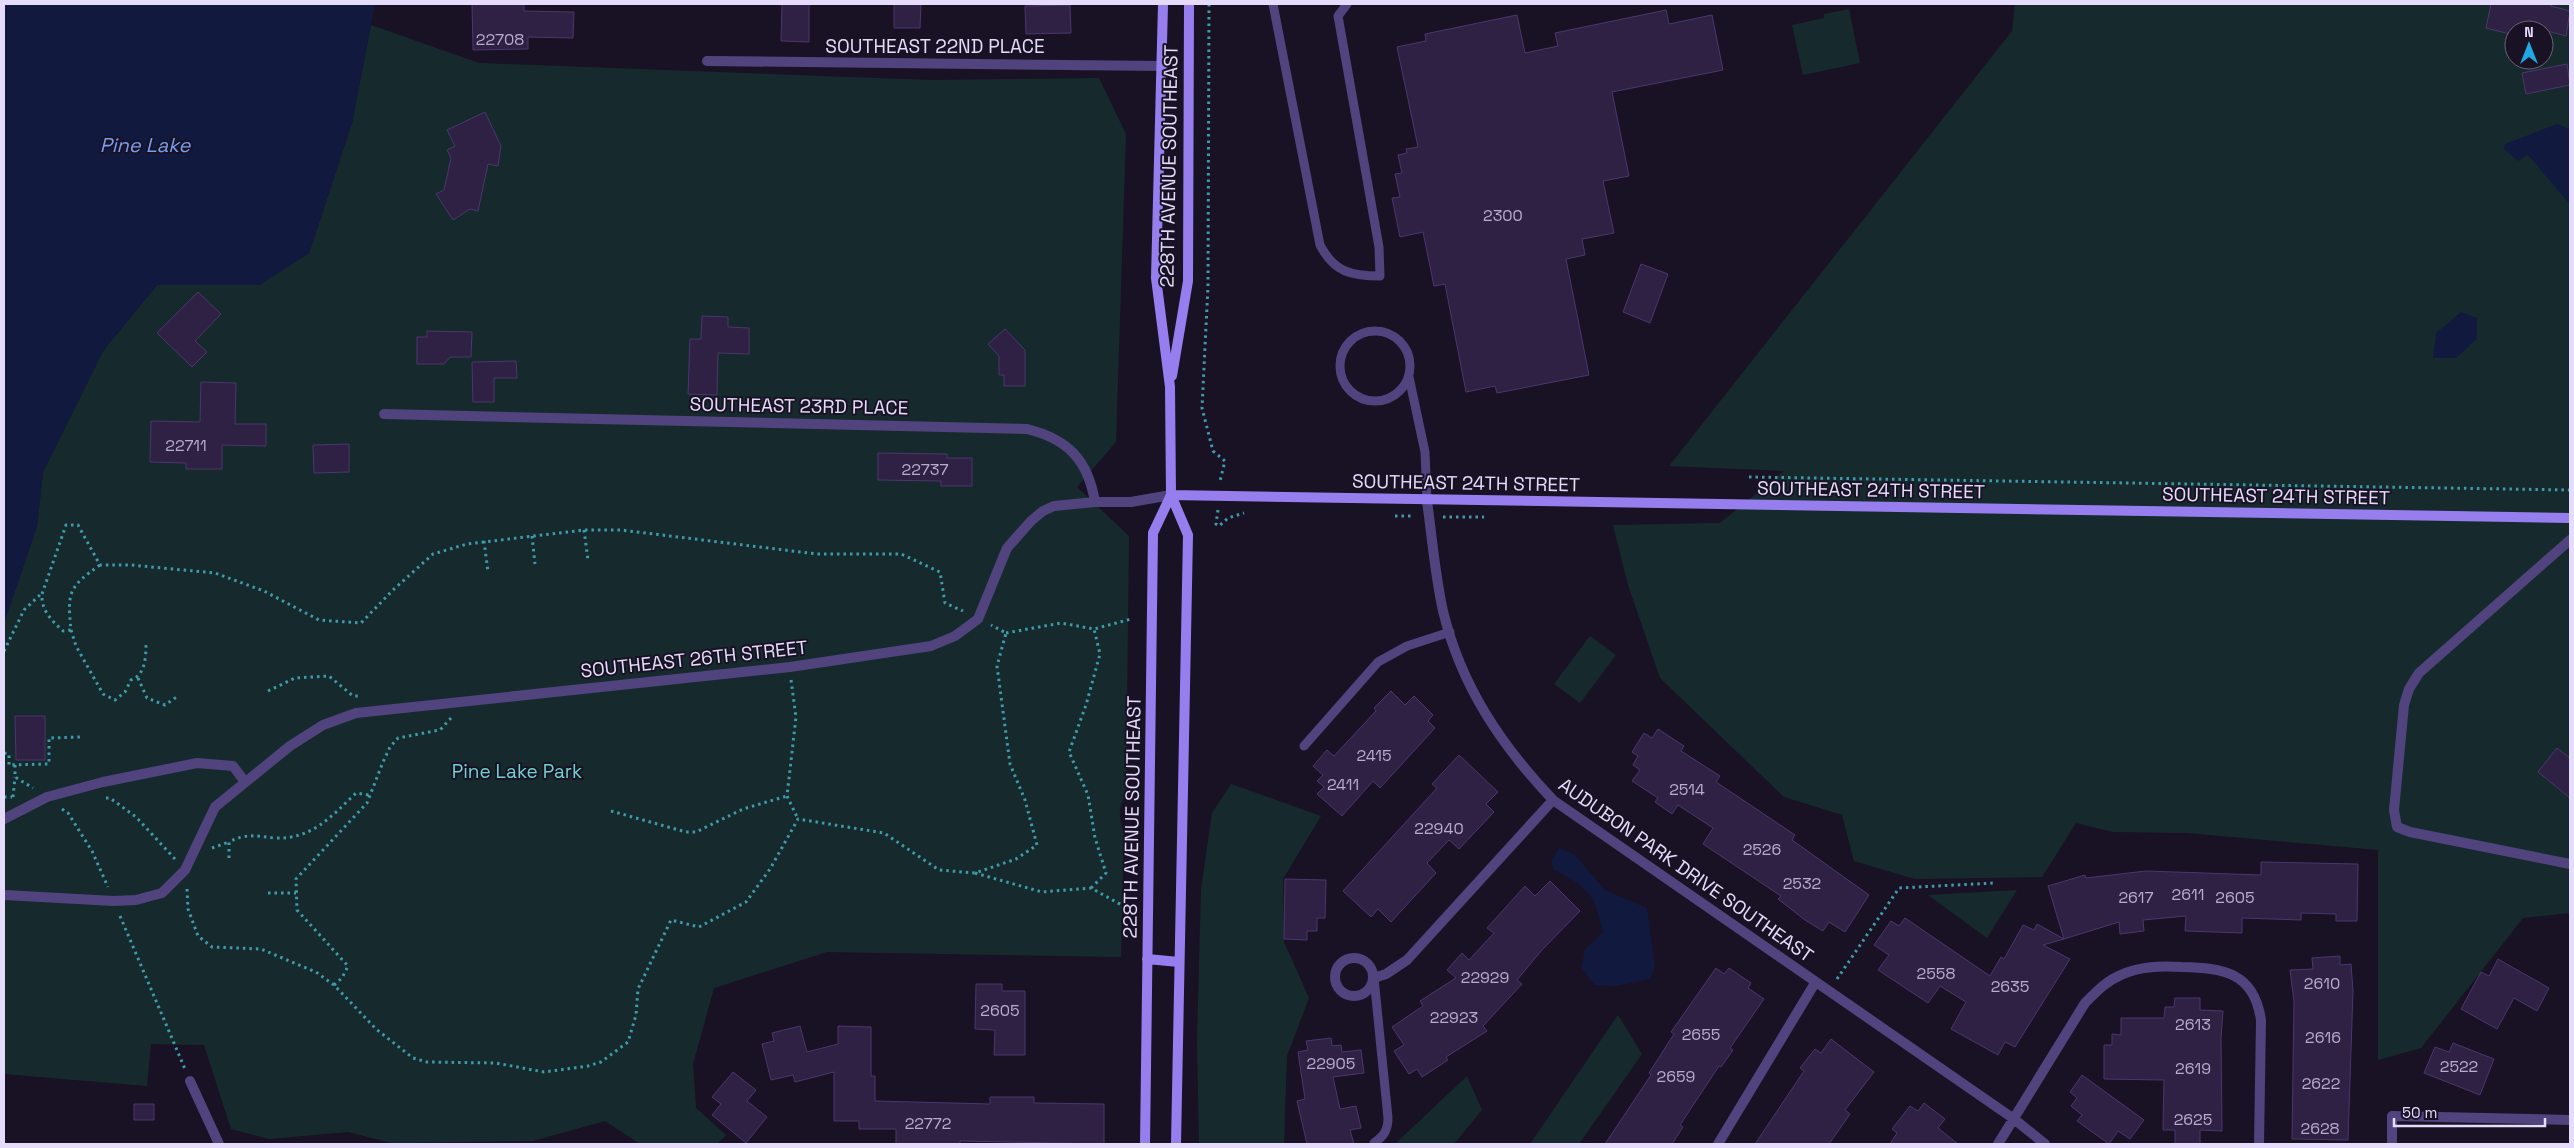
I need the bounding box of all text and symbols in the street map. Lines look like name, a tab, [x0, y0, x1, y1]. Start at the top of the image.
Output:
north arrow	[2504, 20, 2554, 70]
text: N	[2524, 23, 2534, 41]
house number: 22708	[476, 29, 524, 50]
street label: SOUTHEAST 22ND PLACE	[825, 34, 1045, 59]
street label: 228TH AVENUE SOUTHEAST	[1154, 44, 1184, 288]
water label: Pine Lake	[100, 132, 191, 158]
house number: 2300	[1483, 205, 1523, 226]
street label: SOUTHEAST 23RD PLACE	[689, 392, 909, 420]
house number: 22711	[165, 435, 207, 456]
house number: 22737	[902, 459, 948, 480]
street label: SOUTHEAST 24TH STREET	[1352, 469, 1580, 497]
street label: SOUTHEAST 24TH STREET	[1757, 476, 1985, 504]
street label: SOUTHEAST 24TH STREET	[2162, 482, 2390, 510]
street label: SOUTHEAST 26TH STREET	[579, 635, 809, 683]
street label: 228TH AVENUE SOUTHEAST	[1117, 695, 1147, 939]
house number: 2415	[1356, 745, 1392, 766]
park label: Pine Lake Park	[452, 759, 582, 784]
street label: AUDUBON PARK DRIVE SOUTHEAST	[1554, 772, 1818, 968]
house number: 2411	[1327, 774, 1359, 795]
house number: 2514	[1669, 779, 1705, 800]
house number: 22940	[1414, 818, 1464, 839]
house number: 2526	[1743, 839, 1781, 860]
house number: 2532	[1783, 873, 1821, 894]
house number: 2611	[2172, 884, 2204, 905]
house number: 2617	[2118, 887, 2154, 908]
house number: 2605	[2215, 887, 2255, 908]
house number: 2558	[1917, 963, 1955, 984]
house number: 22929	[1461, 967, 1509, 988]
house number: 2610	[2304, 973, 2340, 994]
house number: 2635	[1991, 976, 2029, 997]
house number: 2605	[980, 1000, 1020, 1021]
house number: 22923	[1430, 1007, 1478, 1028]
house number: 2613	[2175, 1014, 2211, 1035]
house number: 2655	[1682, 1024, 1720, 1045]
house number: 2616	[2305, 1027, 2341, 1048]
house number: 22905	[1307, 1053, 1355, 1074]
house number: 2522	[2440, 1056, 2478, 1077]
house number: 2619	[2175, 1058, 2211, 1079]
house number: 2659	[1657, 1066, 1695, 1087]
house number: 2622	[2302, 1073, 2340, 1094]
scale bar	[2394, 1096, 2545, 1128]
text: 50 m	[2402, 1103, 2437, 1122]
house number: 2625	[2174, 1109, 2212, 1130]
house number: 22772	[905, 1113, 951, 1134]
house number: 2628	[2301, 1118, 2340, 1139]

